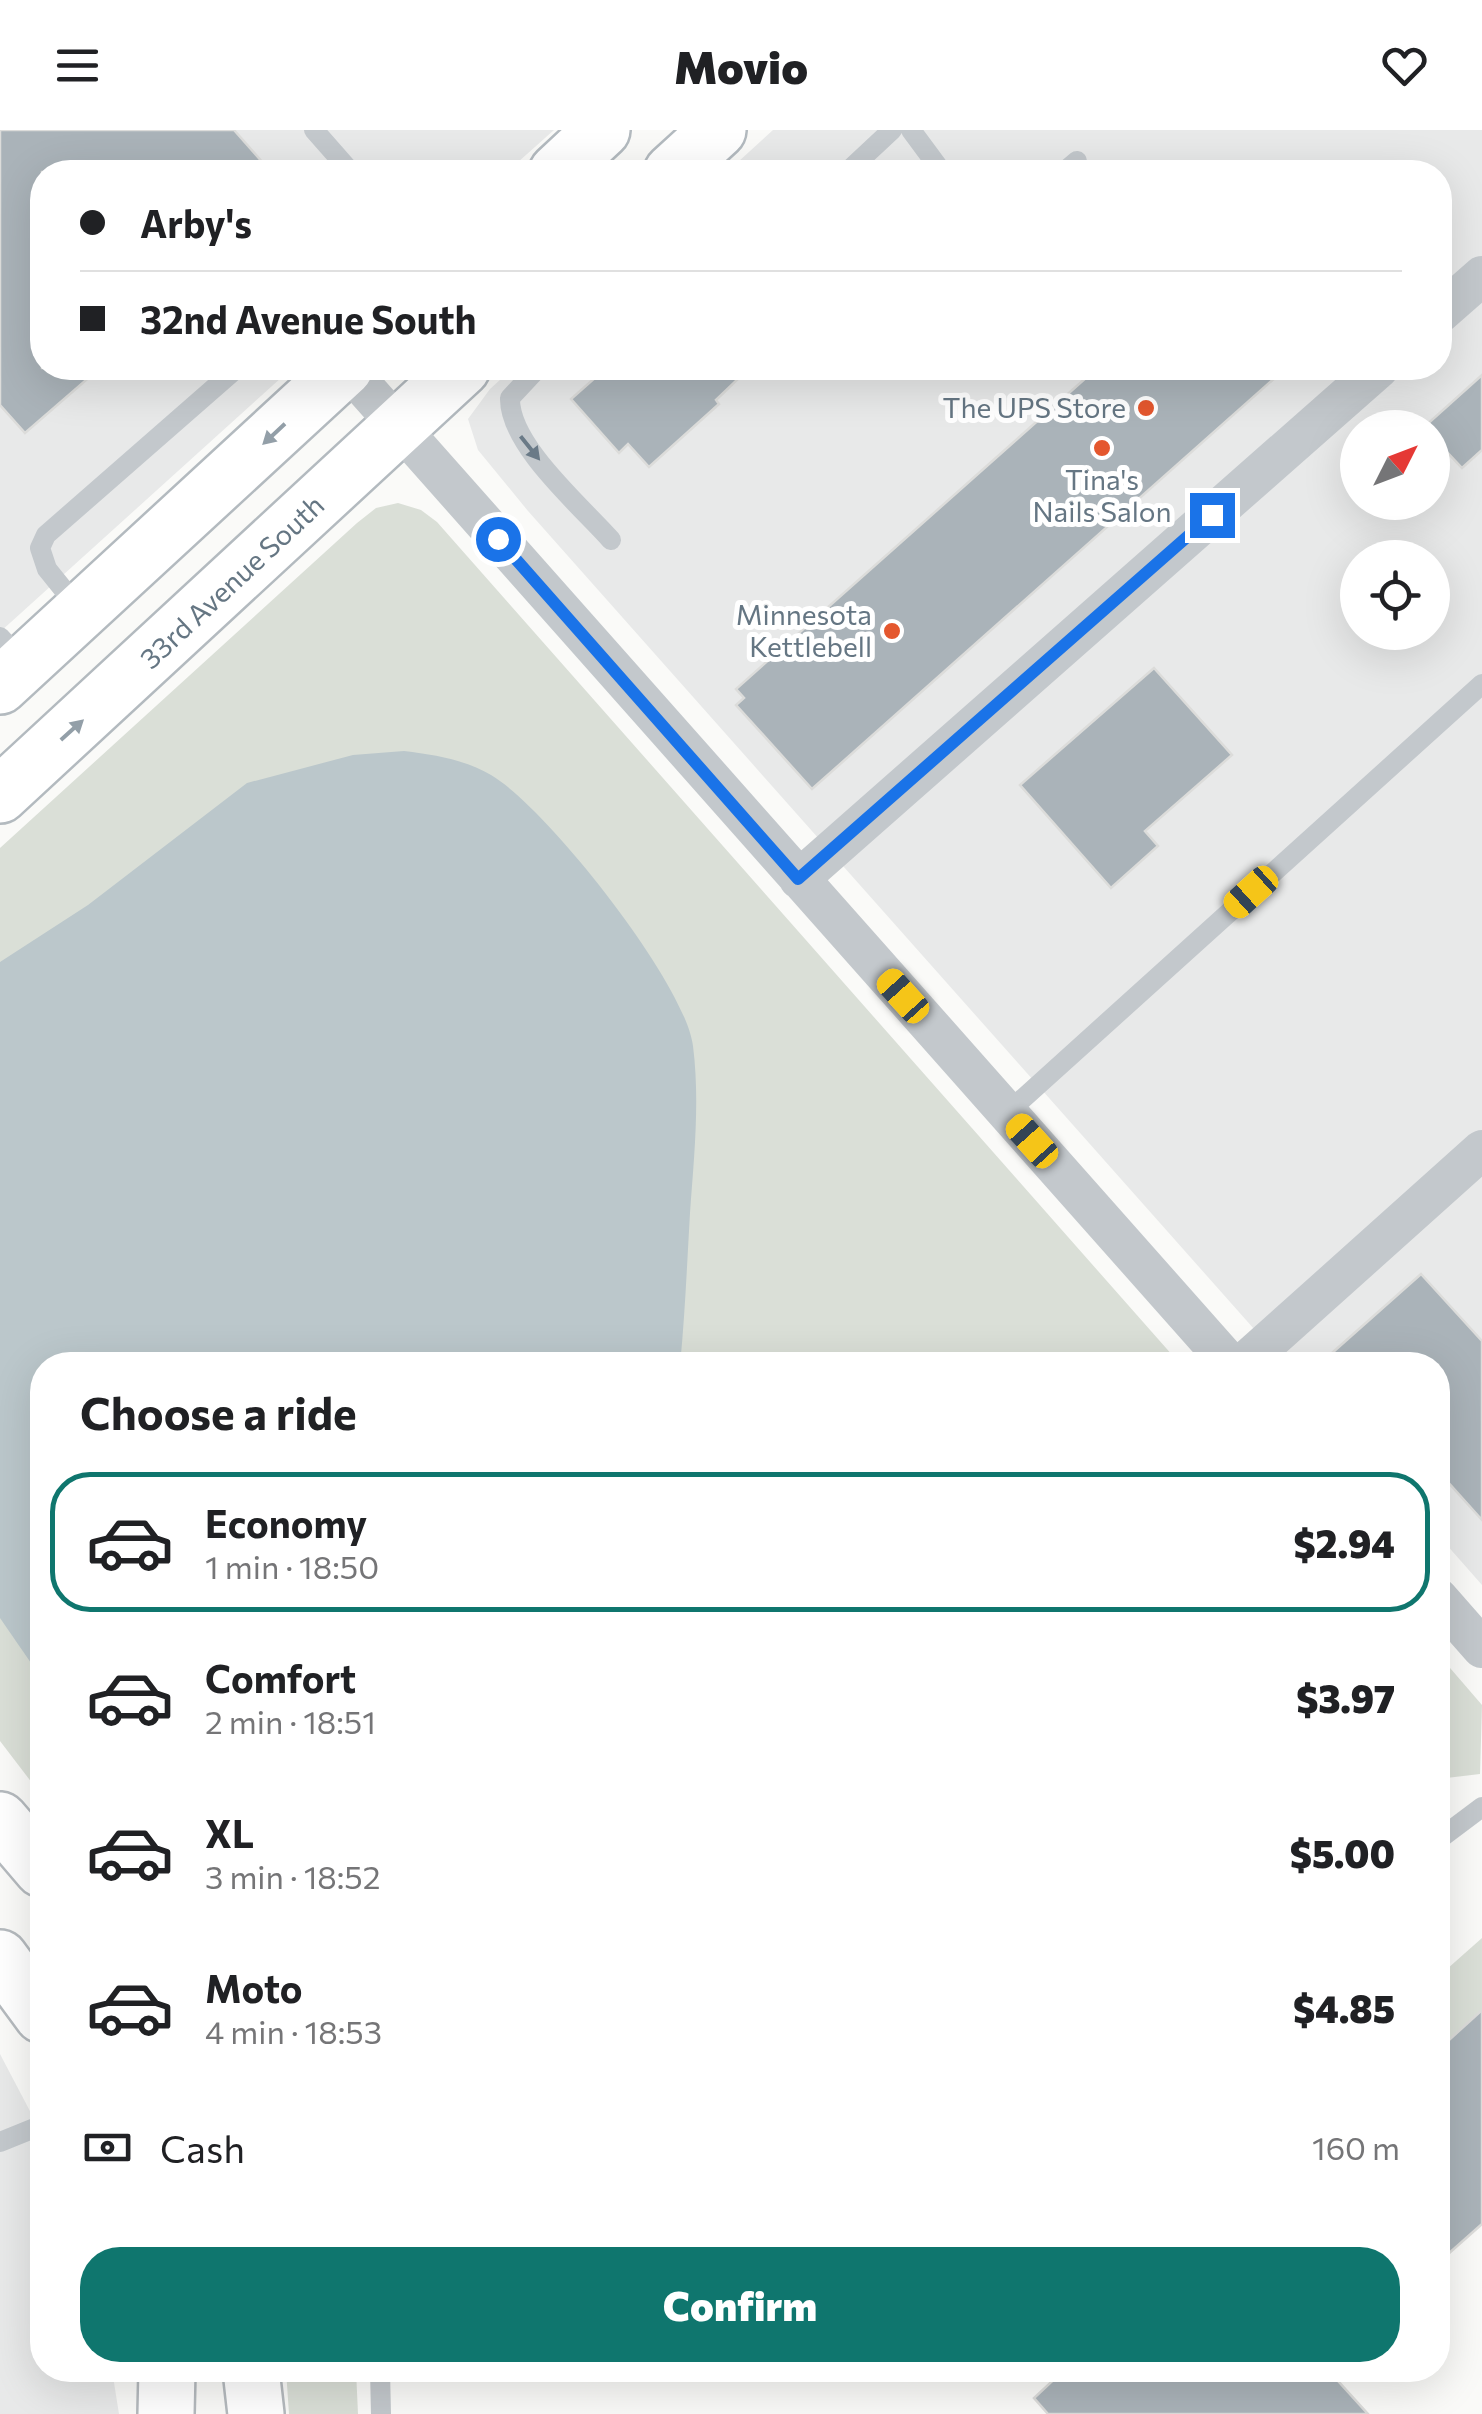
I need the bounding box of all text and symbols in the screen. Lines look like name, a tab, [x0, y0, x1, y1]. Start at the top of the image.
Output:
icon: menu	[50, 38, 105, 93]
text: Movio	[674, 38, 808, 93]
icon: heart	[1377, 38, 1432, 93]
text: Arby's	[140, 199, 252, 246]
text: 32nd Avenue South	[140, 295, 476, 342]
place label: The UPS Store	[942, 390, 1126, 424]
marker: The UPS Store	[1135, 397, 1157, 419]
north arrow	[1340, 410, 1450, 520]
map controls	[1340, 410, 1450, 650]
one-way arrow	[262, 422, 286, 445]
one-way arrow	[519, 435, 540, 460]
marker: Tina's Nails Salon	[1091, 437, 1113, 459]
place label: Tina's Nails Salon	[1032, 462, 1172, 528]
street label: 33rd Avenue South	[132, 487, 330, 675]
route end	[1190, 493, 1235, 538]
route start	[476, 517, 521, 562]
button: locate	[1340, 540, 1450, 650]
place label: Minnesota Kettlebell	[736, 597, 872, 663]
marker: Minnesota Kettlebell	[881, 620, 903, 642]
one-way arrow	[60, 719, 84, 742]
car	[1219, 861, 1283, 923]
car	[872, 964, 934, 1028]
car	[1001, 1109, 1063, 1173]
text: Choose a ride	[80, 1384, 357, 1439]
icon: car	[85, 1497, 175, 1587]
text: Economy	[205, 1499, 367, 1546]
text: $2.94	[1293, 1519, 1395, 1566]
text: 1 min · 18:50	[205, 1546, 379, 1586]
icon: car	[85, 1652, 175, 1742]
text: Comfort	[205, 1654, 356, 1701]
text: $3.97	[1296, 1674, 1395, 1721]
text: 2 min · 18:51	[205, 1701, 376, 1741]
icon: car	[85, 1807, 175, 1897]
text: XL	[205, 1809, 254, 1856]
text: $5.00	[1290, 1829, 1395, 1876]
text: 3 min · 18:52	[205, 1856, 380, 1896]
icon: car	[85, 1962, 175, 2052]
text: Moto	[205, 1964, 303, 2011]
text: $4.85	[1293, 1984, 1395, 2031]
text: 4 min · 18:53	[205, 2011, 382, 2051]
icon: cash	[80, 2120, 135, 2175]
text: Cash	[160, 2124, 245, 2171]
text: 160 m	[1312, 2127, 1400, 2167]
button: Confirm	[80, 2247, 1400, 2362]

